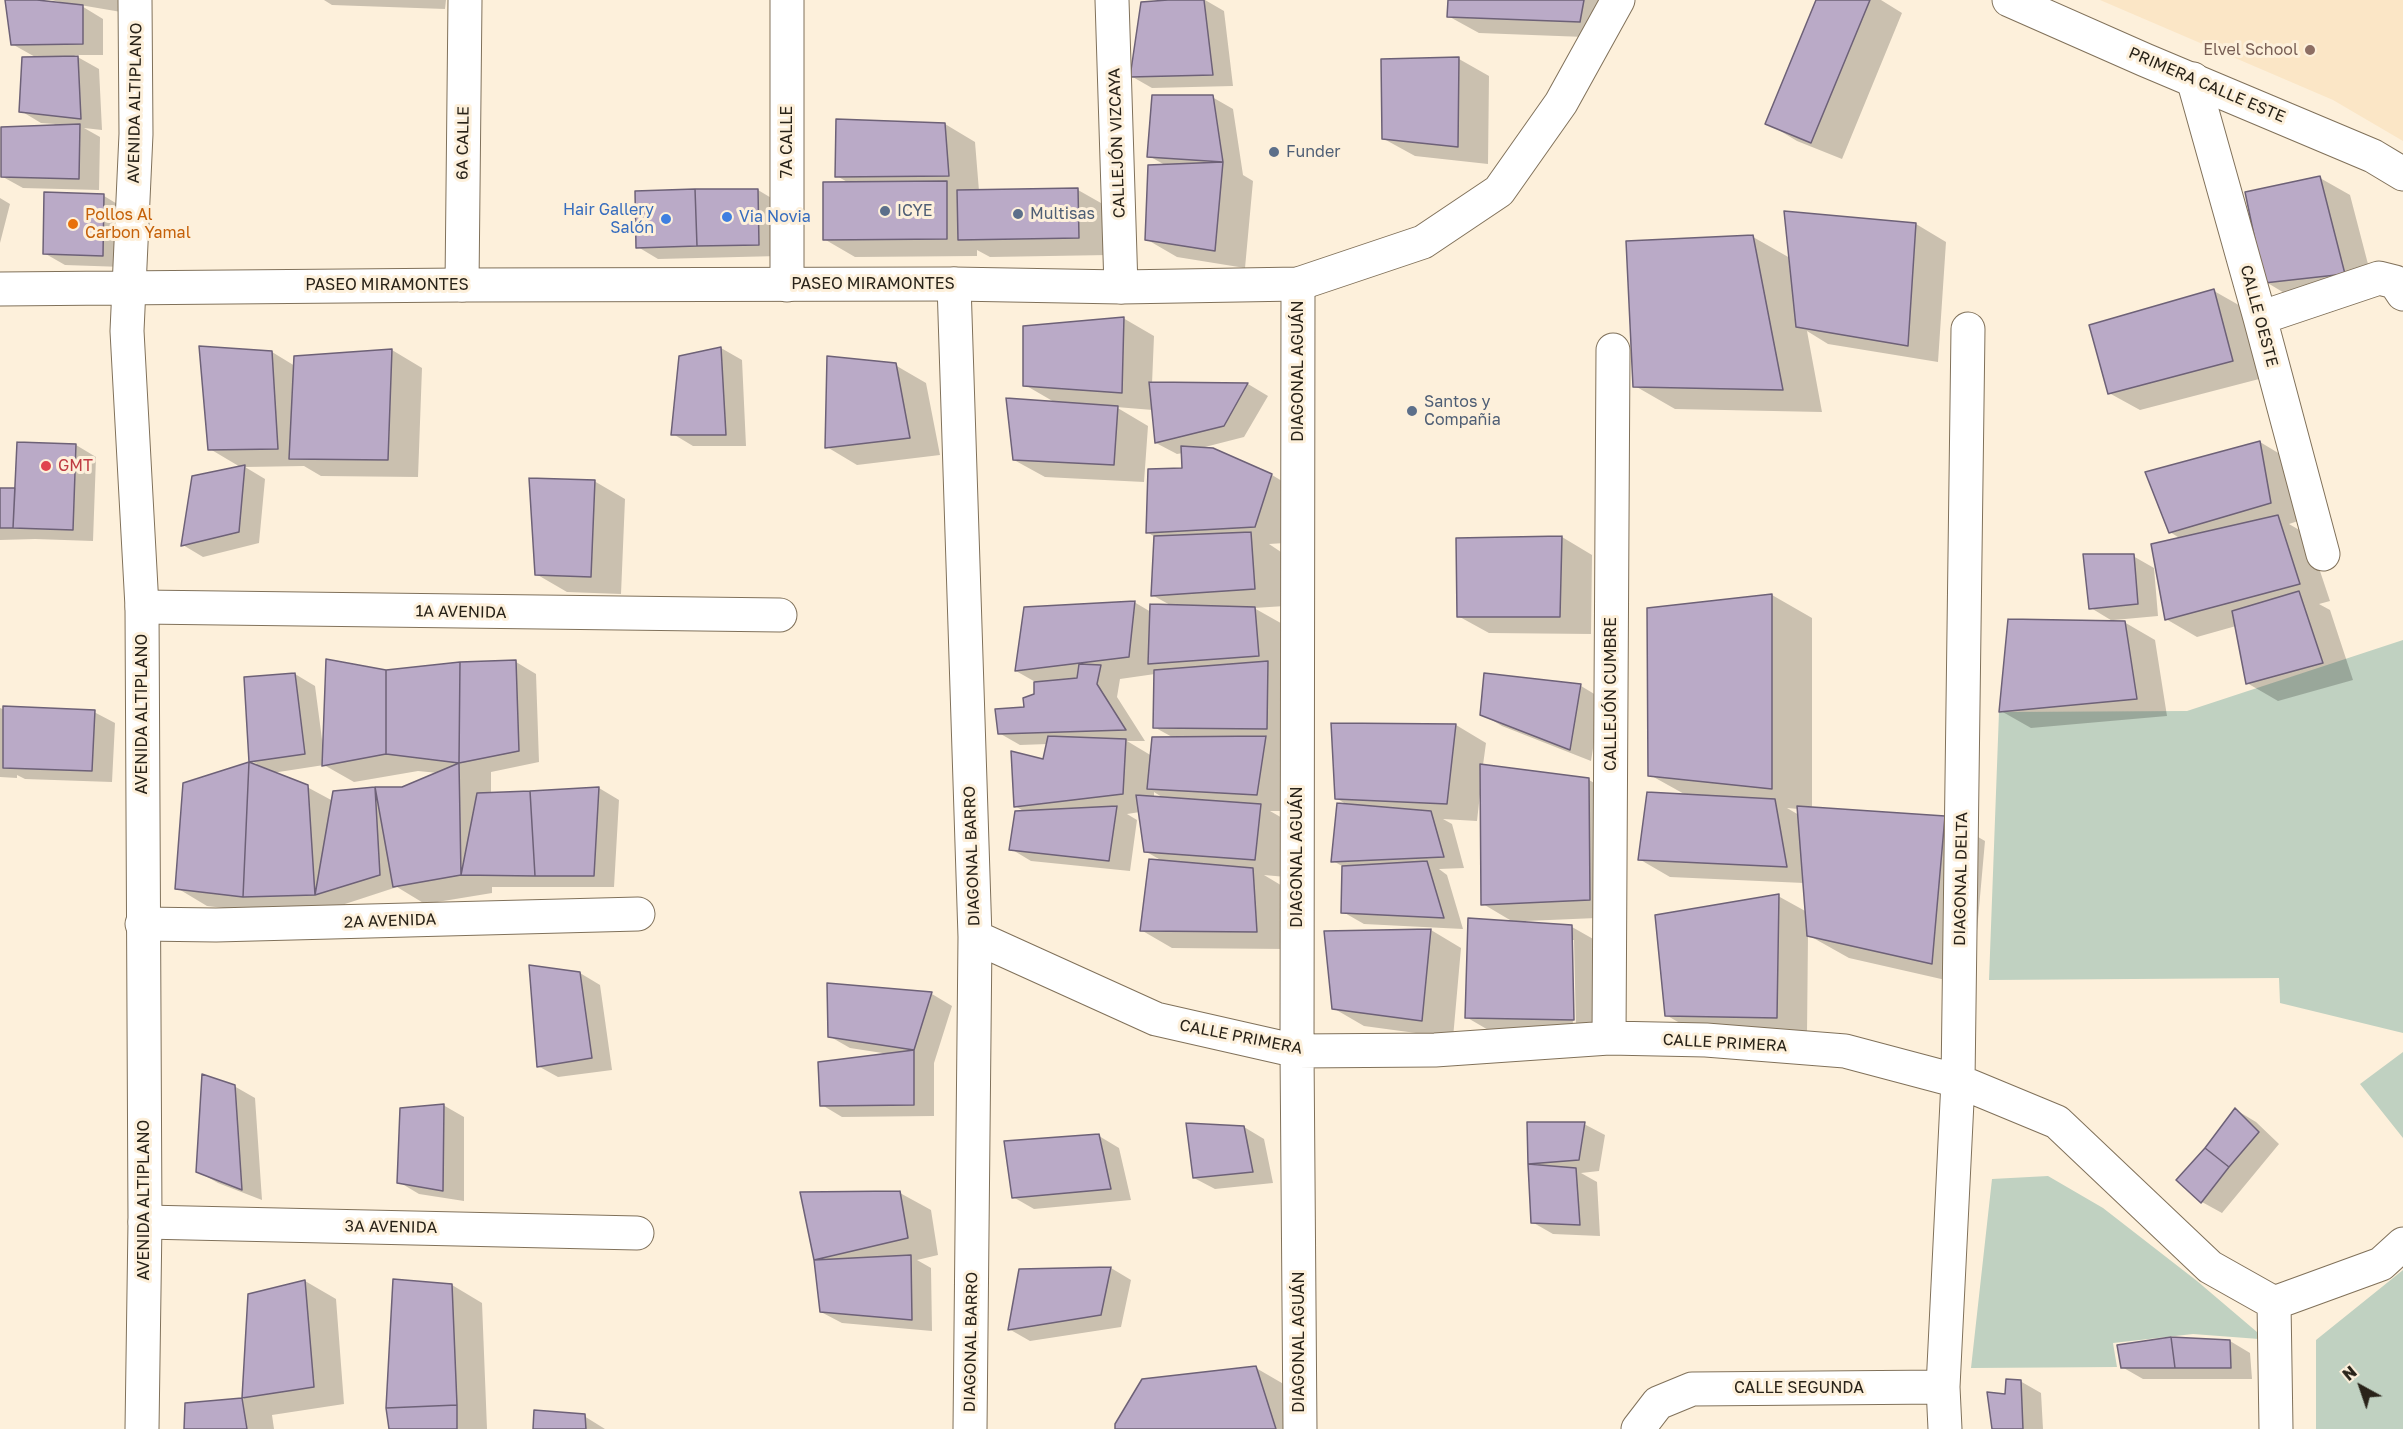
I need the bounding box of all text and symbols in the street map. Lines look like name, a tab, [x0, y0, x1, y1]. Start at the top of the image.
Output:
street label: AVENIDA ALTIPLANO	[124, 22, 146, 184]
place label: Elvel School	[2203, 40, 2298, 60]
street label: PRIMERA CALLE ESTE	[2126, 43, 2288, 127]
marker: Elvel School	[2303, 43, 2317, 57]
street label: CALLEJÓN VIZCAYA	[1105, 68, 1129, 218]
street label: 6A CALLE	[453, 106, 473, 180]
street label: 7A CALLE	[777, 106, 797, 178]
place label: Funder	[1286, 142, 1340, 162]
marker: Funder	[1267, 145, 1281, 159]
place label: Hair Gallery Salón	[563, 200, 654, 238]
place label: ICYE	[897, 201, 932, 221]
marker: ICYE	[878, 204, 892, 218]
place label: Multisas	[1030, 204, 1095, 224]
place label: Pollos Al Carbon Yamal	[85, 205, 191, 243]
place label: Via Novia	[739, 207, 811, 227]
marker: Multisas	[1011, 207, 1025, 221]
marker: Via Novia	[720, 210, 734, 224]
marker: Hair Gallery Salón	[659, 212, 673, 226]
marker: Pollos Al Carbon Yamal	[66, 217, 80, 231]
street label: CALLE OESTE	[2236, 263, 2282, 369]
street label: PASEO MIRAMONTES	[791, 274, 955, 294]
street label: PASEO MIRAMONTES	[305, 275, 469, 295]
street label: DIAGONAL AGUÁN	[1288, 300, 1308, 442]
place label: Santos y Compañia	[1424, 392, 1501, 430]
marker: Santos y Compañia	[1405, 404, 1419, 418]
place label: GMT	[58, 456, 93, 476]
marker: GMT	[39, 459, 53, 473]
street label: 1A AVENIDA	[415, 602, 507, 622]
street label: CALLEJÓN CUMBRE	[1601, 617, 1621, 771]
street label: AVENIDA ALTIPLANO	[132, 634, 152, 794]
street label: DIAGONAL BARRO	[960, 785, 984, 927]
street label: DIAGONAL AGUÁN	[1287, 786, 1307, 928]
street label: DIAGONAL DELTA	[1950, 812, 1972, 946]
street label: 2A AVENIDA	[343, 910, 437, 932]
street label: CALLE PRIMERA	[1178, 1016, 1304, 1058]
street label: CALLE PRIMERA	[1662, 1030, 1788, 1056]
street label: AVENIDA ALTIPLANO	[134, 1120, 154, 1280]
street label: 3A AVENIDA	[345, 1217, 437, 1237]
street label: DIAGONAL AGUÁN	[1289, 1271, 1309, 1413]
street label: DIAGONAL BARRO	[960, 1272, 982, 1412]
north arrow	[2331, 1357, 2391, 1417]
text: N	[2338, 1362, 2361, 1385]
street label: CALLE SEGUNDA	[1734, 1378, 1864, 1398]

